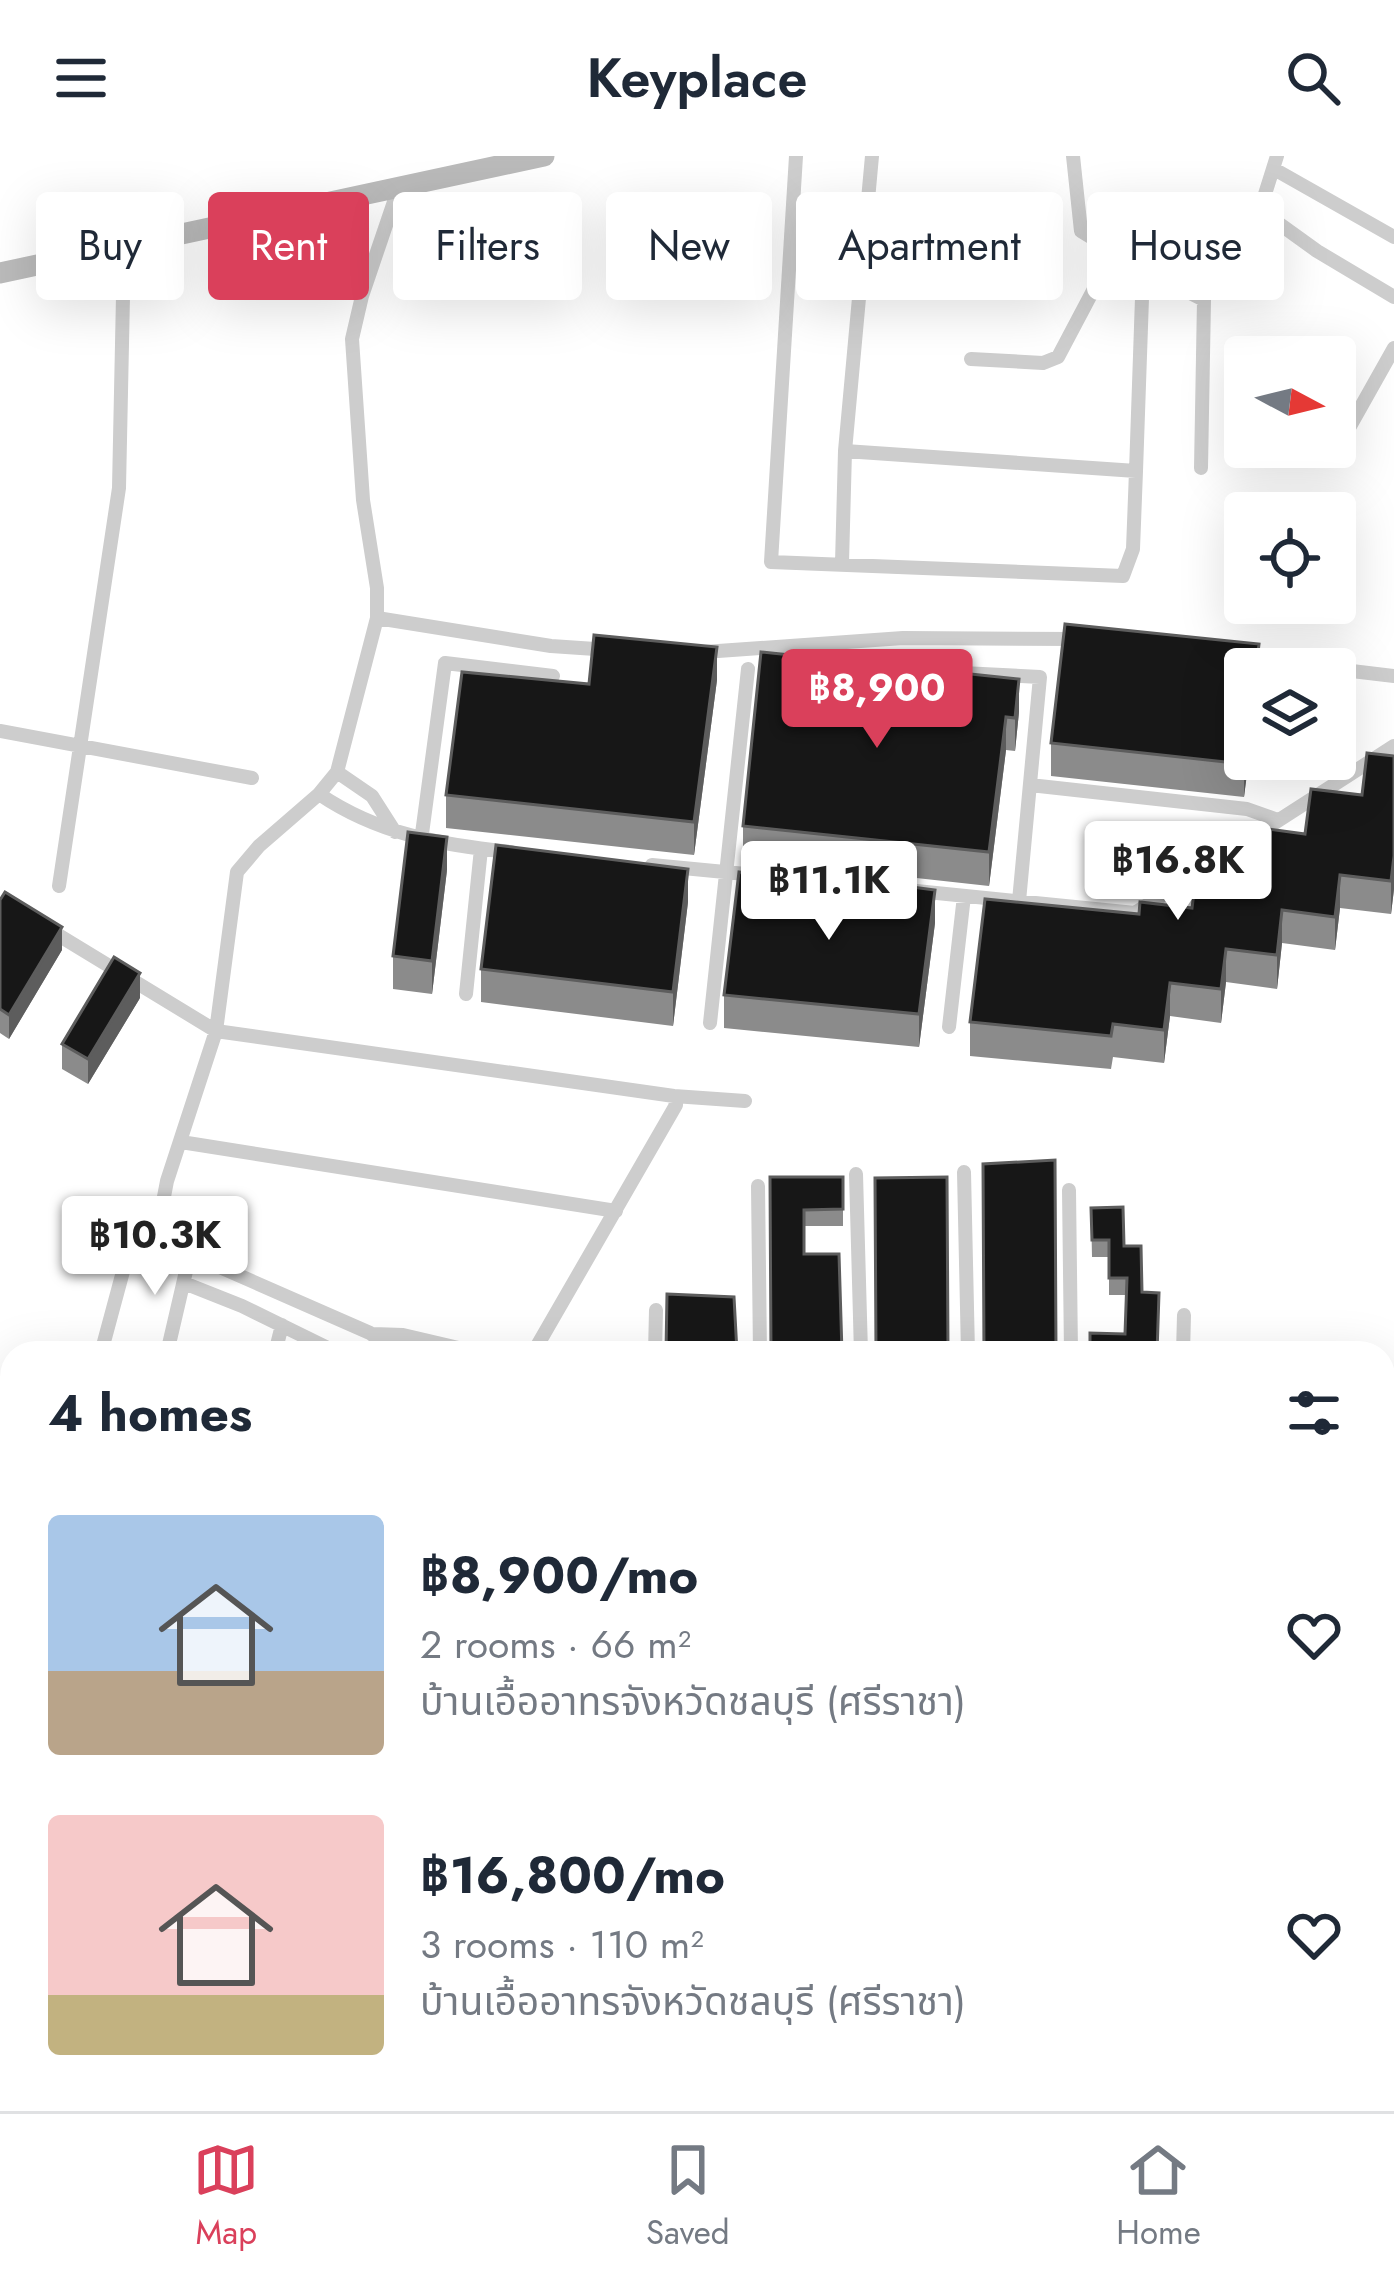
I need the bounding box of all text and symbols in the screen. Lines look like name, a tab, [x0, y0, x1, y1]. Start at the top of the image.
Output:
text: Keyplace	[587, 39, 807, 117]
icon: menu	[48, 45, 114, 111]
icon: search	[1280, 45, 1346, 111]
chip: Buy	[36, 192, 184, 300]
chip: Rent	[208, 192, 369, 300]
chip: Filters	[393, 192, 582, 300]
chip: New	[606, 192, 772, 300]
chip: Apartment	[796, 192, 1063, 300]
chip: House	[1087, 192, 1284, 300]
north arrow	[1224, 336, 1356, 468]
map controls	[1224, 336, 1356, 780]
button: locate	[1224, 492, 1356, 624]
button: layers	[1224, 648, 1356, 780]
pin: ฿8,900	[779, 649, 975, 751]
text: ฿8,900	[809, 659, 945, 716]
pin: ฿16.8K	[1080, 821, 1276, 923]
text: ฿16.8K	[1112, 831, 1244, 888]
pin: ฿11.1K	[731, 841, 927, 943]
text: ฿11.1K	[768, 851, 890, 908]
pin: ฿10.3K	[57, 1196, 253, 1298]
text: ฿10.3K	[89, 1206, 221, 1263]
text: 4 homes	[48, 1376, 252, 1450]
icon: filters	[1281, 1380, 1347, 1446]
text: ฿8,900/mo	[420, 1538, 698, 1612]
icon: home	[144, 1563, 288, 1707]
icon: heart	[1281, 1602, 1347, 1668]
text: 2 rooms · 66 m²	[420, 1616, 691, 1673]
text: บ้านเอื้ออาทรจังหวัดชลบุรี (ศรีราชา)	[420, 1673, 966, 1730]
text: ฿16,800/mo	[420, 1838, 725, 1912]
icon: home	[144, 1863, 288, 2007]
icon: heart	[1281, 1902, 1347, 1968]
text: 3 rooms · 110 m²	[420, 1916, 704, 1973]
text: บ้านเอื้ออาทรจังหวัดชลบุรี (ศรีราชา)	[420, 1973, 966, 2030]
tab: Map	[193, 2137, 259, 2256]
tab: Saved	[646, 2137, 730, 2256]
tab: Home	[1116, 2137, 1201, 2256]

